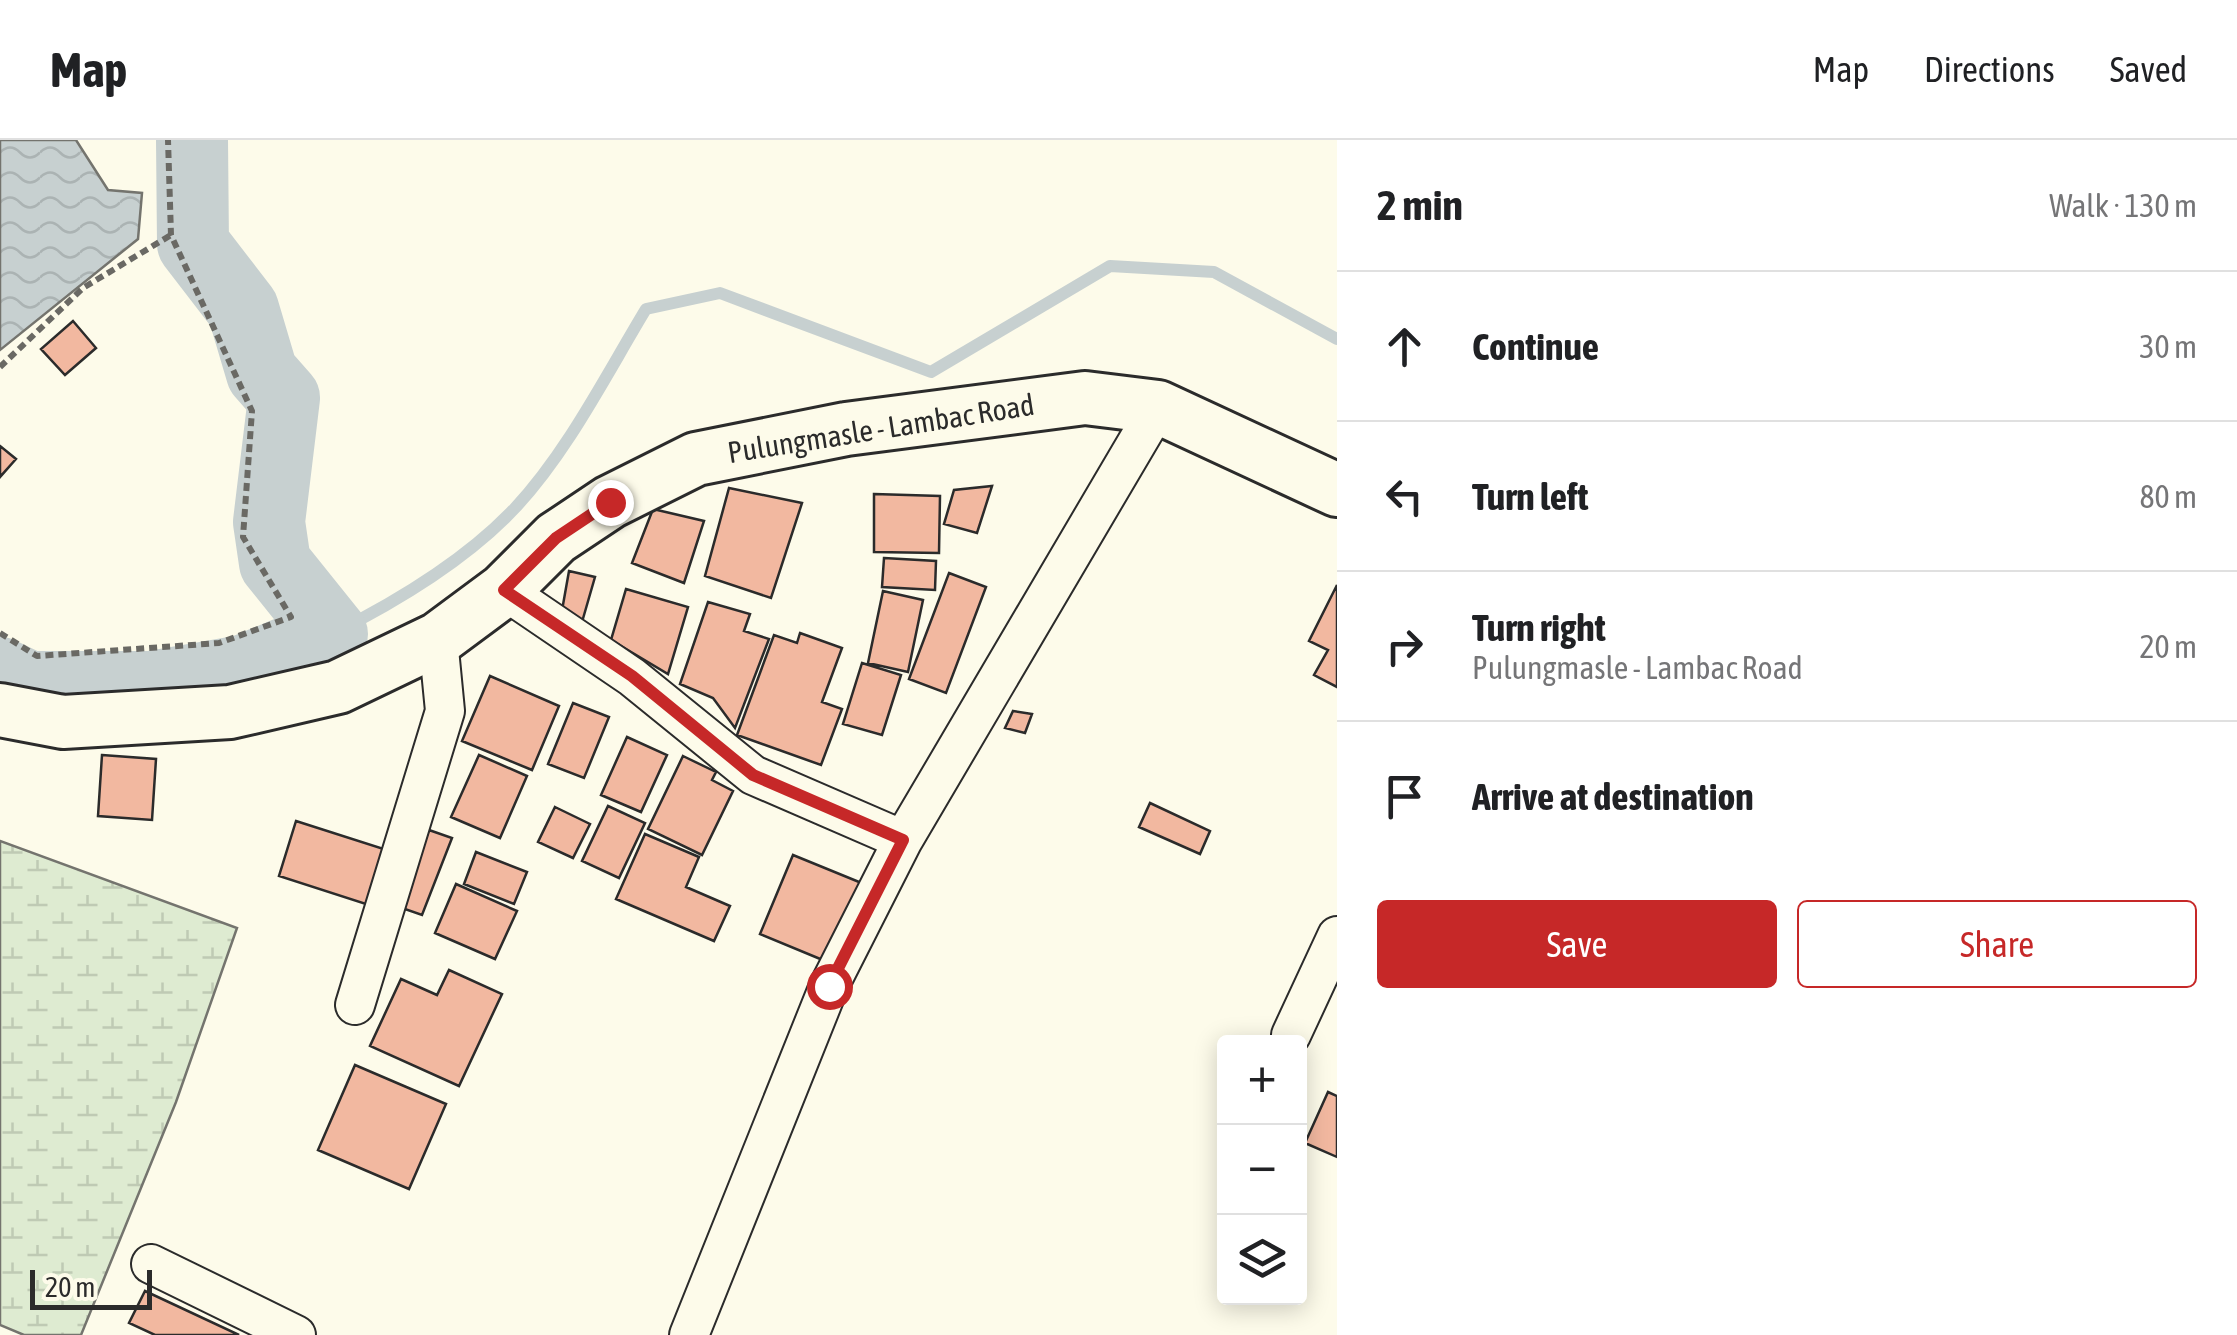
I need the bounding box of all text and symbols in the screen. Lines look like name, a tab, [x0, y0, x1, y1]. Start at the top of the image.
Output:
text: Map	[50, 42, 127, 97]
text: Map	[1813, 49, 1869, 89]
text: Directions	[1924, 49, 2055, 89]
text: Saved	[2110, 49, 2187, 89]
text: 2 min	[1377, 181, 1463, 229]
text: Walk · 130 m	[2049, 187, 2197, 224]
icon: ahead	[1377, 319, 1432, 374]
text: Continue	[1472, 325, 1599, 368]
text: 30 m	[2139, 328, 2197, 365]
street label: Pulungmasle - Lambac Road	[725, 387, 1037, 469]
icon: left	[1377, 469, 1432, 524]
text: Turn left	[1472, 475, 1588, 518]
text: 80 m	[2139, 478, 2197, 515]
route end	[588, 480, 634, 526]
text: Turn right	[1472, 606, 1606, 649]
icon: right	[1377, 619, 1432, 674]
text: 20 m	[2139, 628, 2197, 665]
text: Pulungmasle - Lambac Road	[1472, 649, 1803, 686]
icon: arrive	[1377, 769, 1432, 824]
text: Arrive at destination	[1472, 775, 1754, 818]
button: Save	[1377, 900, 1777, 988]
button: Share	[1797, 900, 2197, 988]
route start	[807, 964, 853, 1010]
map controls	[1217, 1035, 1307, 1305]
button: +	[1217, 1035, 1307, 1125]
button: −	[1217, 1125, 1307, 1215]
button: layers	[1217, 1215, 1307, 1305]
scale bar	[30, 1265, 152, 1310]
text: 20 m	[45, 1271, 95, 1303]

